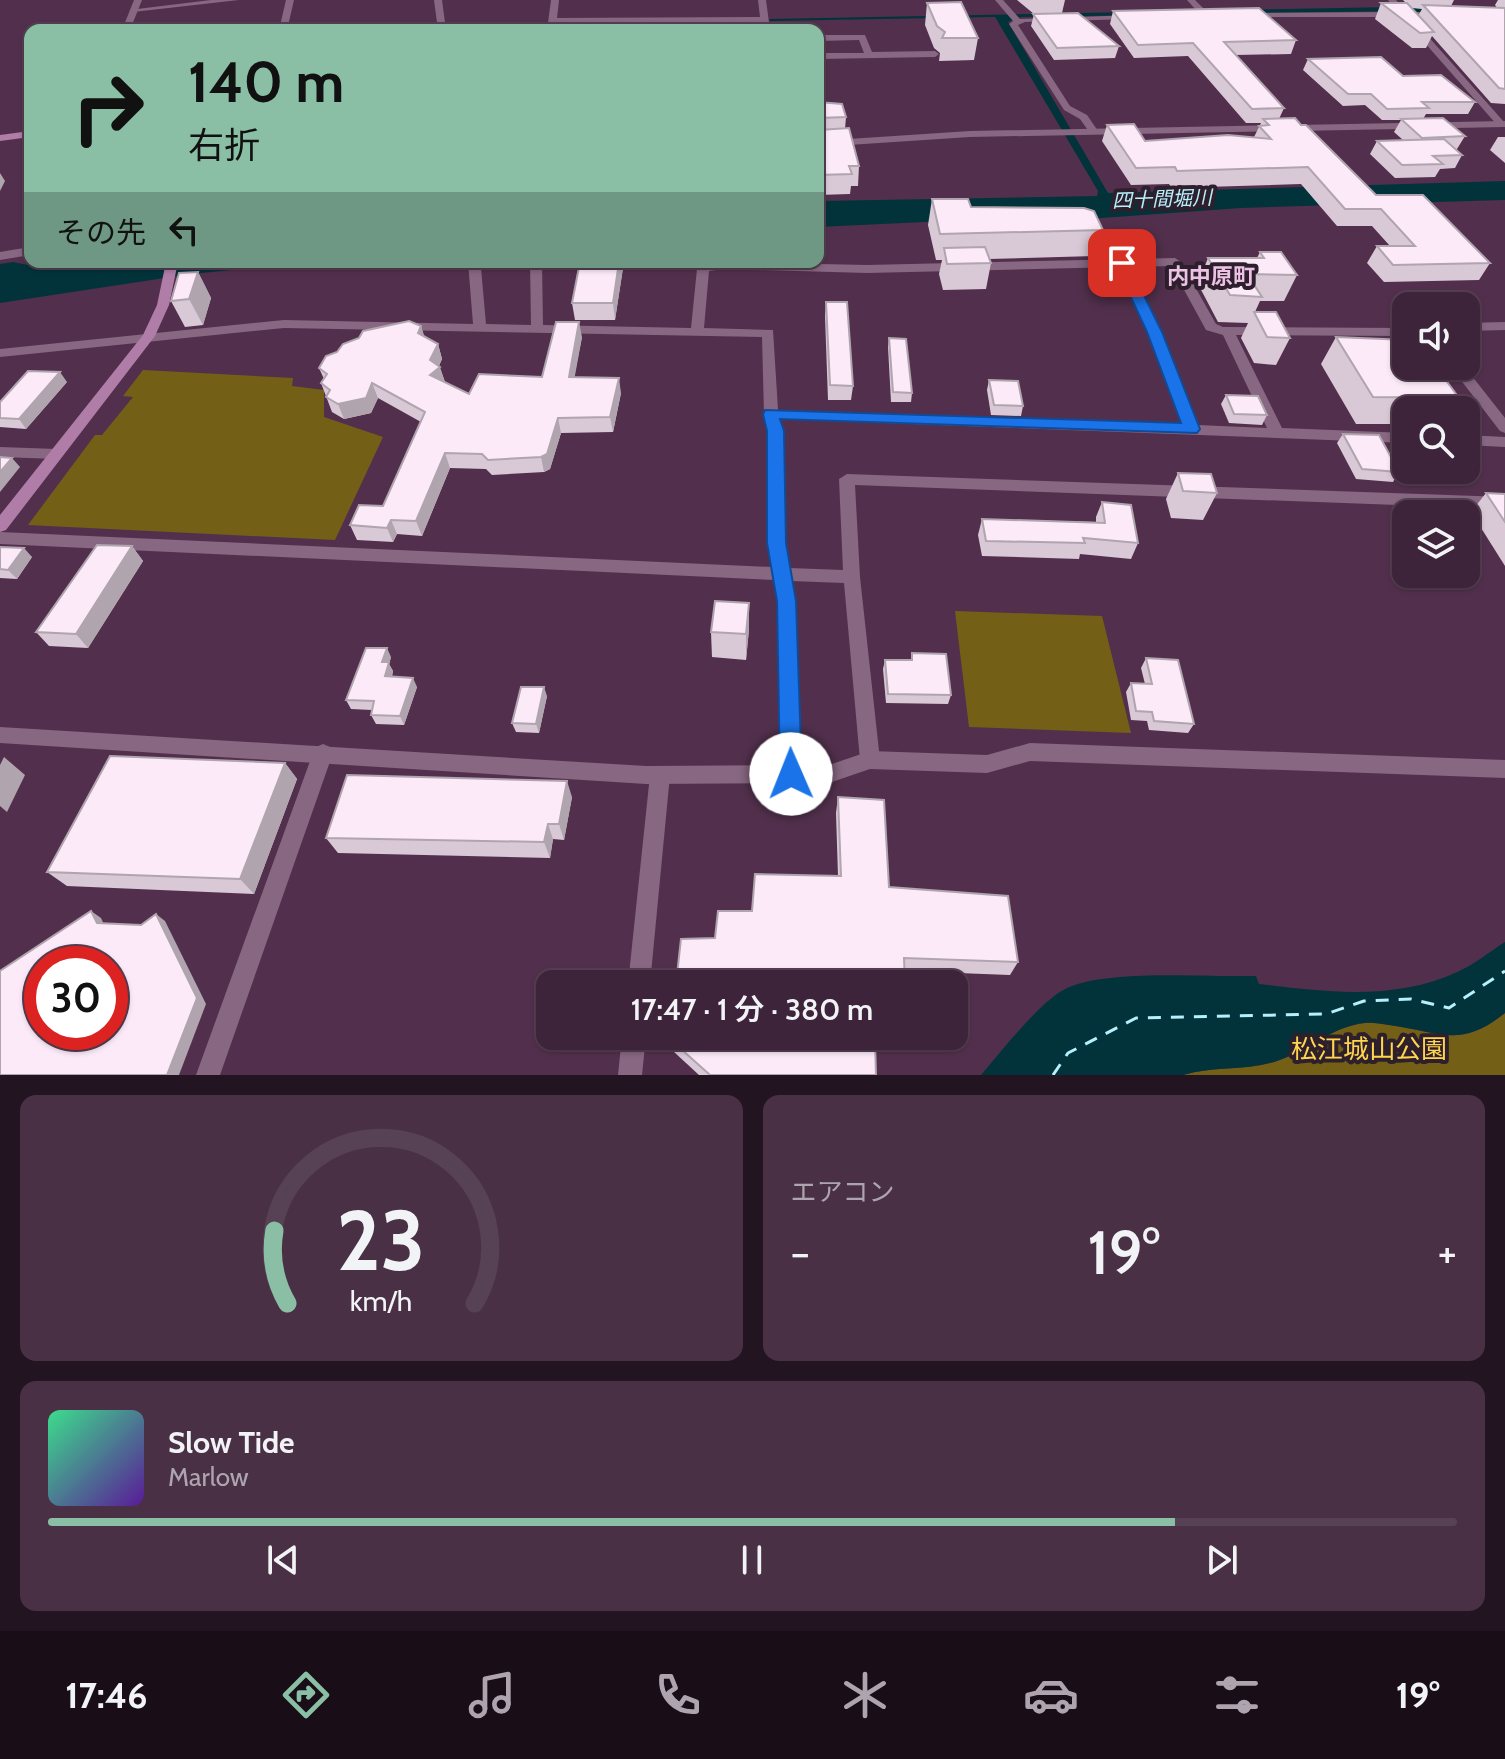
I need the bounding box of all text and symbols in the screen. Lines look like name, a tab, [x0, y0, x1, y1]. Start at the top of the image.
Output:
text: 140 m	[188, 48, 344, 116]
icon: right	[56, 56, 160, 160]
text: 右折	[188, 123, 260, 167]
water label: 四十間堀川	[1112, 185, 1214, 213]
icon: left	[162, 208, 206, 252]
text: その先	[56, 214, 146, 251]
pin	[1088, 229, 1156, 297]
icon: arrive	[1100, 241, 1144, 285]
district label: 内中原町	[1167, 263, 1255, 290]
map controls	[1392, 292, 1480, 588]
button: sound	[1392, 292, 1480, 380]
button: search	[1392, 396, 1480, 484]
button: layers	[1392, 500, 1480, 588]
position arrow	[749, 732, 833, 816]
speed limit sign: 30	[24, 946, 128, 1050]
text: 17:47 · 1 分 · 380 m	[631, 991, 873, 1028]
park label: 松江城山公園	[1291, 1033, 1447, 1065]
text: エアコン	[791, 1176, 895, 1208]
text: 23	[337, 1190, 426, 1291]
text: 19°	[1088, 1216, 1160, 1289]
text: −	[791, 1226, 810, 1279]
text: +	[1438, 1226, 1457, 1279]
text: km/h	[350, 1283, 413, 1318]
text: Slow Tide	[168, 1424, 295, 1461]
text: Marlow	[168, 1461, 249, 1493]
icon: previous	[261, 1538, 305, 1582]
icon: pause	[730, 1538, 774, 1582]
icon: next	[1200, 1538, 1244, 1582]
icon: directions	[278, 1667, 334, 1723]
icon: music	[464, 1667, 520, 1723]
icon: phone	[650, 1667, 706, 1723]
icon: climate	[837, 1667, 893, 1723]
icon: car	[1023, 1667, 1079, 1723]
icon: filters	[1209, 1667, 1265, 1723]
text: 17:46	[65, 1673, 147, 1717]
text: 19°	[1396, 1673, 1440, 1717]

